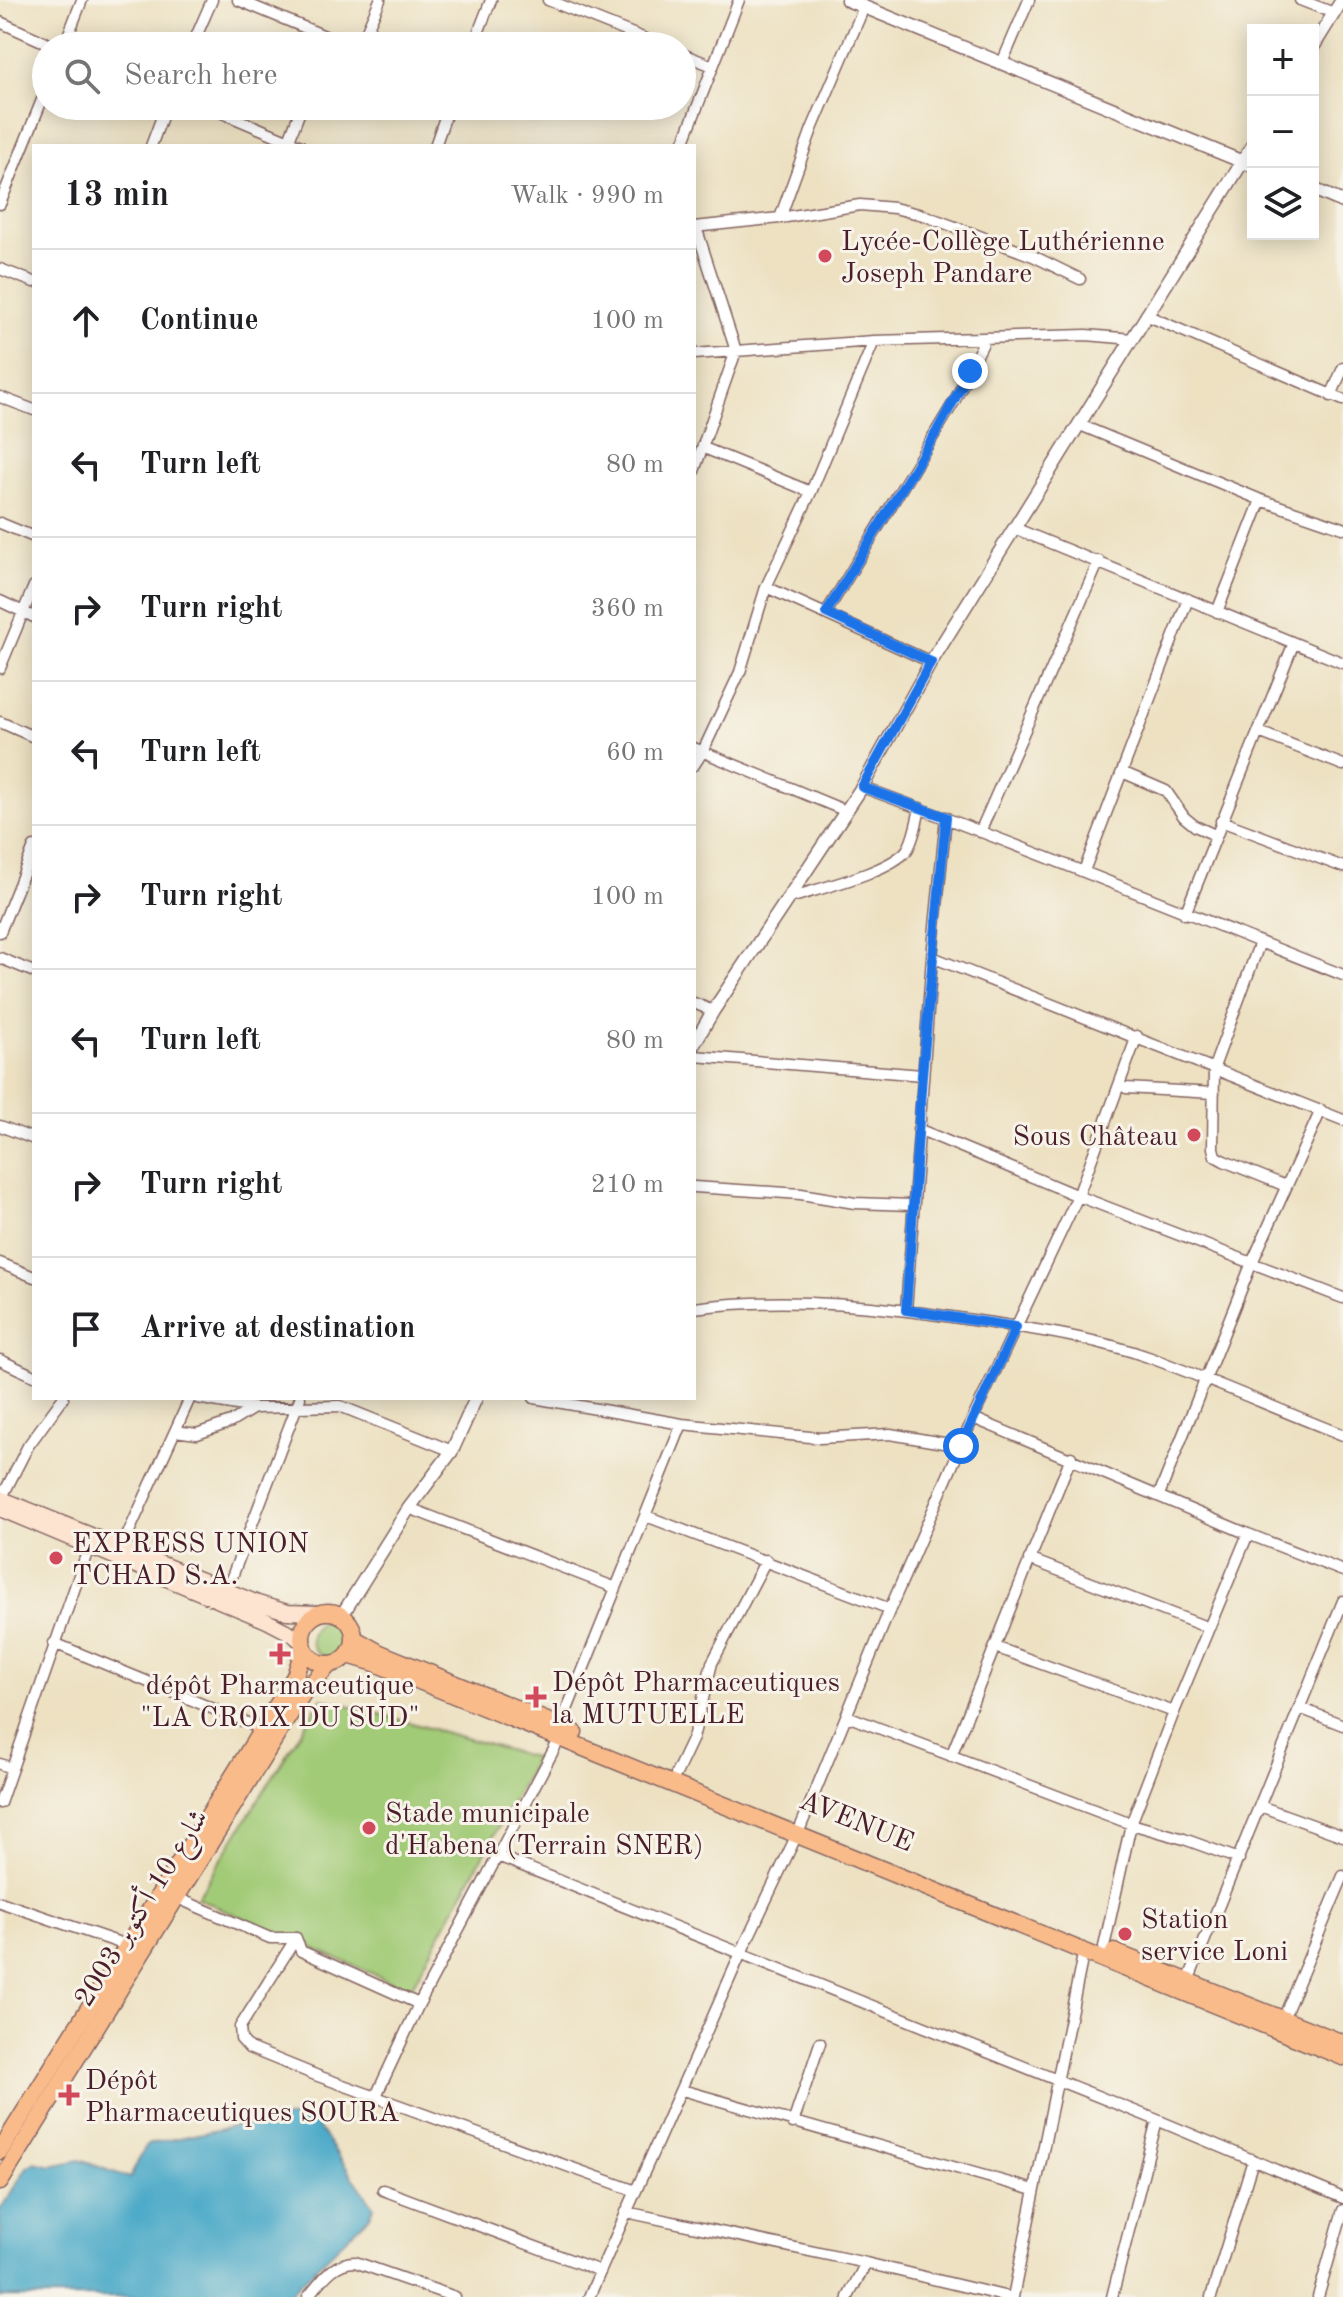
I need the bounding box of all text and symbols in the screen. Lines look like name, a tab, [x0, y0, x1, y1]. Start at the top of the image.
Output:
map controls	[1247, 24, 1319, 240]
button: +	[1247, 24, 1319, 96]
search box	[32, 32, 696, 120]
icon: search	[60, 54, 104, 98]
text: Search here	[124, 61, 278, 91]
button: −	[1247, 96, 1319, 168]
button: layers	[1247, 168, 1319, 240]
text: 13 min	[64, 179, 169, 213]
text: Walk · 990 m	[510, 183, 664, 209]
place label: Lycée-Collège Luthérienne Joseph Pandare	[841, 229, 1165, 289]
marker: Lycée-Collège Luthérienne Joseph Pandare	[816, 247, 834, 265]
icon: ahead	[64, 299, 108, 343]
text: Continue	[140, 306, 259, 336]
text: 100 m	[591, 308, 664, 334]
route end	[952, 353, 988, 389]
icon: left	[64, 443, 108, 487]
text: Turn left	[140, 450, 261, 480]
text: 80 m	[606, 452, 664, 478]
icon: right	[64, 587, 108, 631]
text: Turn right	[140, 594, 282, 624]
text: 360 m	[591, 596, 664, 622]
icon: left	[64, 731, 108, 775]
text: Turn left	[140, 738, 261, 768]
text: 60 m	[606, 740, 664, 766]
icon: right	[64, 875, 108, 919]
text: Turn right	[140, 882, 282, 912]
text: 100 m	[591, 884, 664, 910]
icon: left	[64, 1019, 108, 1063]
text: Turn left	[140, 1026, 261, 1056]
text: 80 m	[606, 1028, 664, 1054]
place label: Sous Château	[1013, 1124, 1178, 1152]
marker: Sous Château	[1185, 1126, 1203, 1144]
icon: right	[64, 1163, 108, 1207]
text: Turn right	[140, 1170, 282, 1200]
text: 210 m	[591, 1172, 664, 1198]
icon: arrive	[64, 1307, 108, 1351]
text: Arrive at destination	[140, 1314, 415, 1344]
route start	[943, 1428, 979, 1464]
place label: EXPRESS UNION TCHAD S.A.	[72, 1531, 309, 1591]
marker: EXPRESS UNION TCHAD S.A.	[47, 1549, 65, 1567]
marker: dépôt Pharmaceutique "LA CROIX DU SUD"	[271, 1645, 289, 1663]
place label: Dépôt Pharmaceutiques la MUTUELLE	[552, 1670, 840, 1730]
place label: dépôt Pharmaceutique "LA CROIX DU SUD"	[141, 1673, 420, 1733]
marker: Dépôt Pharmaceutiques la MUTUELLE	[527, 1688, 545, 1706]
street label: AVENUE	[795, 1787, 917, 1858]
street label: شارع 10 أكتوبر 2003	[64, 1801, 220, 2016]
place label: Stade municipale d'Habena (Terrain SNER)	[385, 1801, 704, 1861]
marker: Stade municipale d'Habena (Terrain SNER)	[360, 1819, 378, 1837]
place label: Station service Loni	[1141, 1907, 1288, 1967]
marker: Station service Loni	[1116, 1925, 1134, 1943]
place label: Dépôt Pharmaceutiques SOURA	[85, 2068, 399, 2128]
marker: Dépôt Pharmaceutiques SOURA	[60, 2086, 78, 2104]

